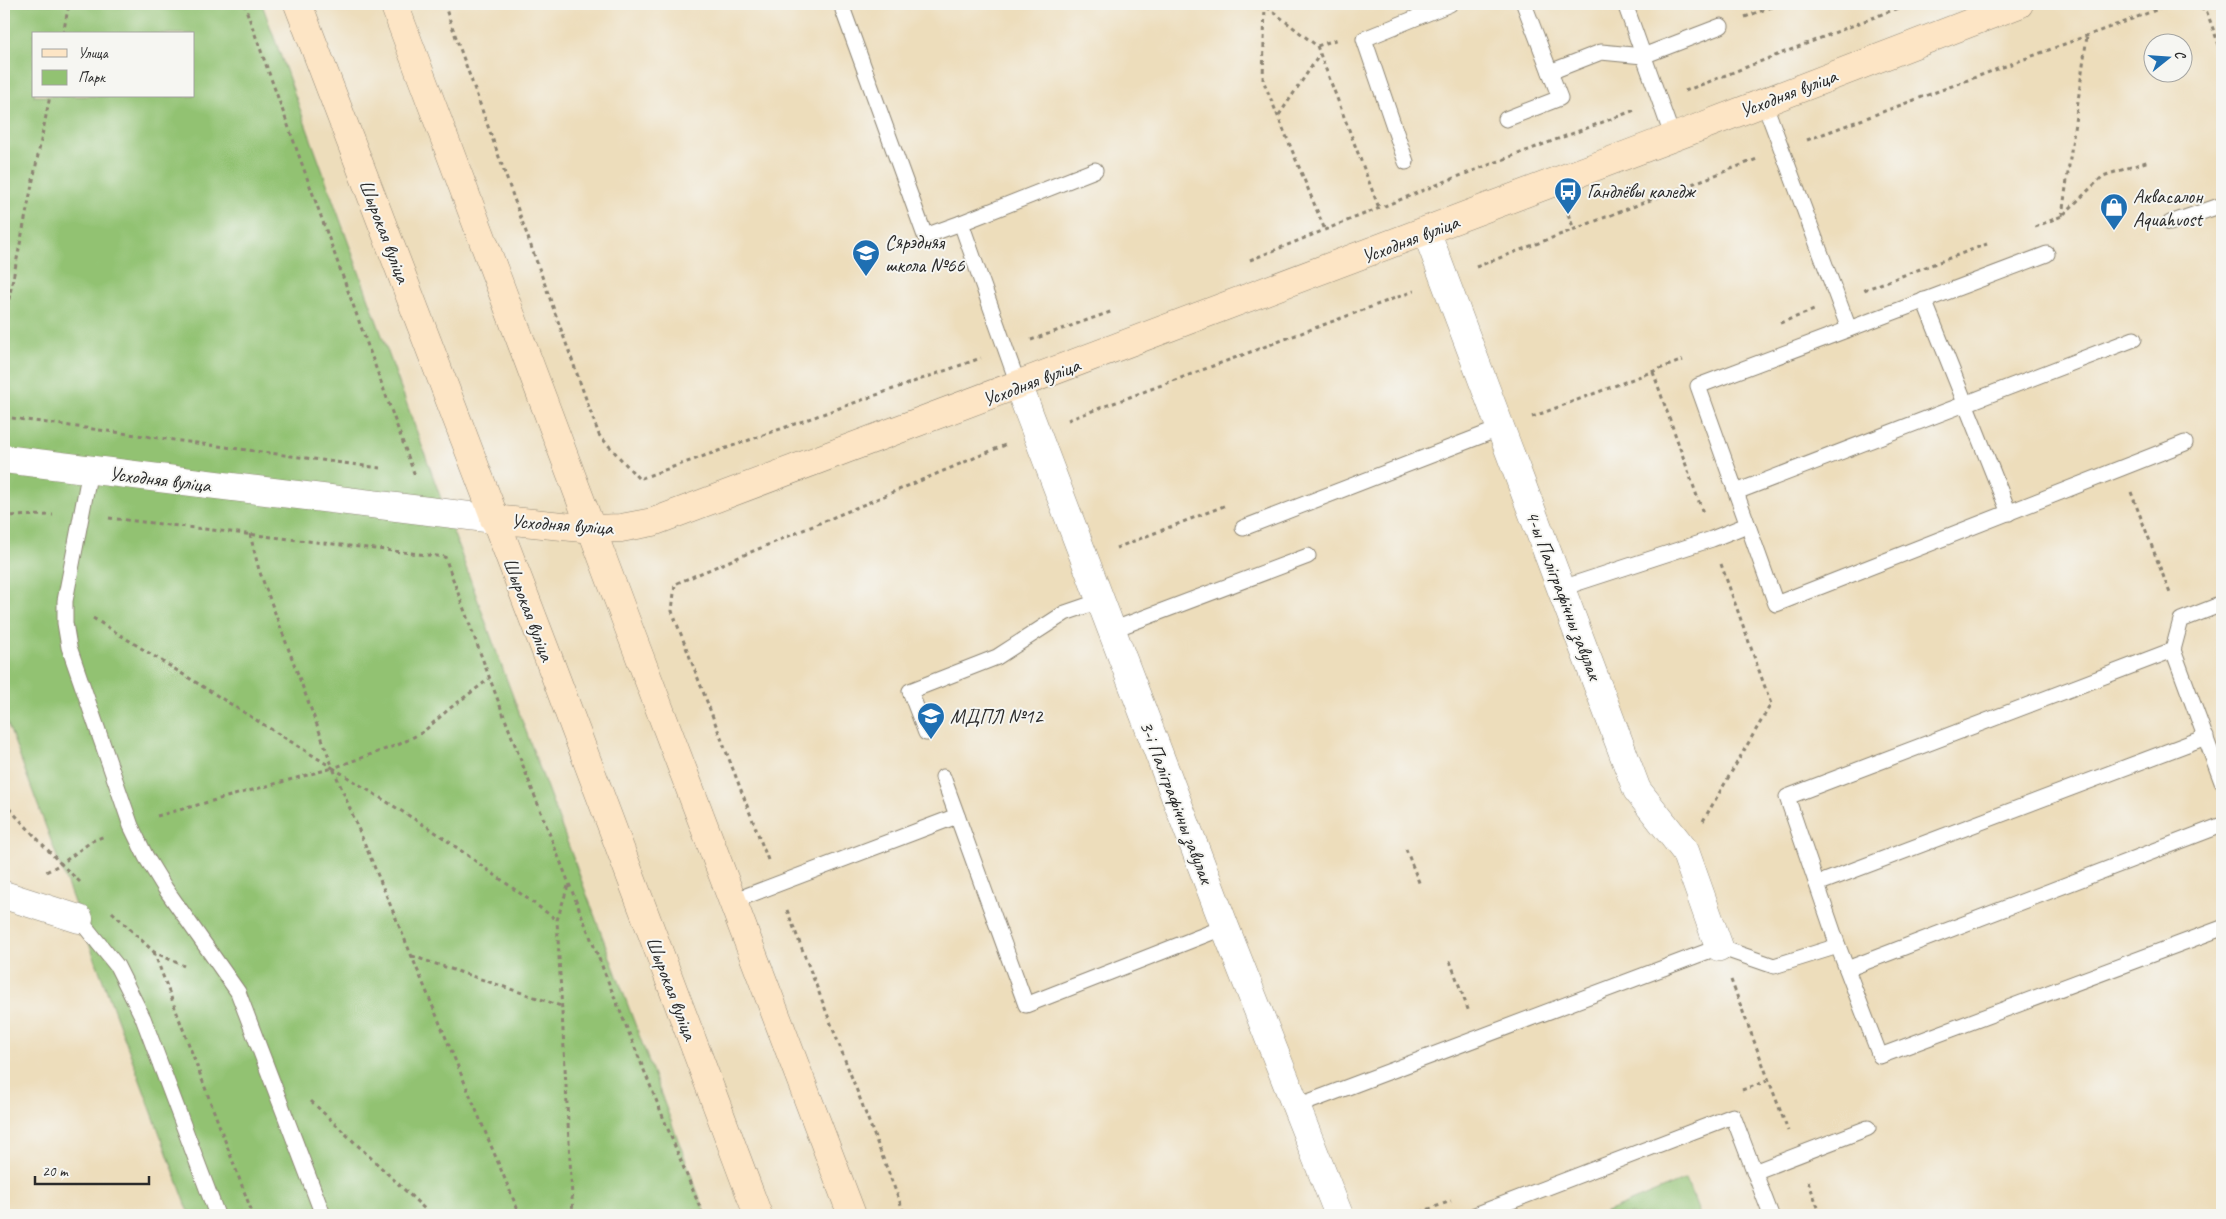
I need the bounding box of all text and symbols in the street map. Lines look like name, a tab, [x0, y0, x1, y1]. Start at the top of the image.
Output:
legend	[32, 32, 195, 98]
north arrow	[2144, 32, 2194, 82]
text: Улица	[78, 44, 109, 63]
text: С	[2171, 49, 2190, 62]
street label: Усходняя вуліца	[1736, 63, 1842, 123]
text: Парк	[78, 68, 106, 87]
street label: Шырокая вуліца	[353, 176, 416, 288]
bus stop icon: Гандлёвы каледж	[1553, 176, 1583, 215]
place label: Гандлёвы каледж	[1587, 179, 1697, 204]
place label: Аквасалон Aquahvost	[2133, 184, 2204, 232]
shop icon: Аквасалон Aquahvost	[2099, 192, 2129, 231]
street label: Усходняя вуліца	[1358, 209, 1464, 269]
place label: Сярэдняя школа №66	[885, 230, 966, 278]
school or university icon: Сярэдняя школа №66	[851, 238, 881, 277]
street label: Усходняя вуліца	[979, 352, 1085, 412]
street label: Усходняя вуліца	[108, 461, 213, 498]
street label: 4-ы Паліграфічны завулак	[1519, 507, 1608, 685]
street label: Усходняя вуліца	[510, 508, 615, 541]
street label: Шырокая вуліца	[497, 554, 560, 666]
school or university icon: МДПЛ №12	[916, 701, 946, 740]
place label: МДПЛ №12	[950, 704, 1044, 729]
street label: 3-і Паліграфічны завулак	[1133, 717, 1220, 889]
street label: Шырокая вуліца	[640, 933, 703, 1045]
scale bar	[35, 1154, 149, 1186]
text: 20 m	[42, 1162, 69, 1181]

